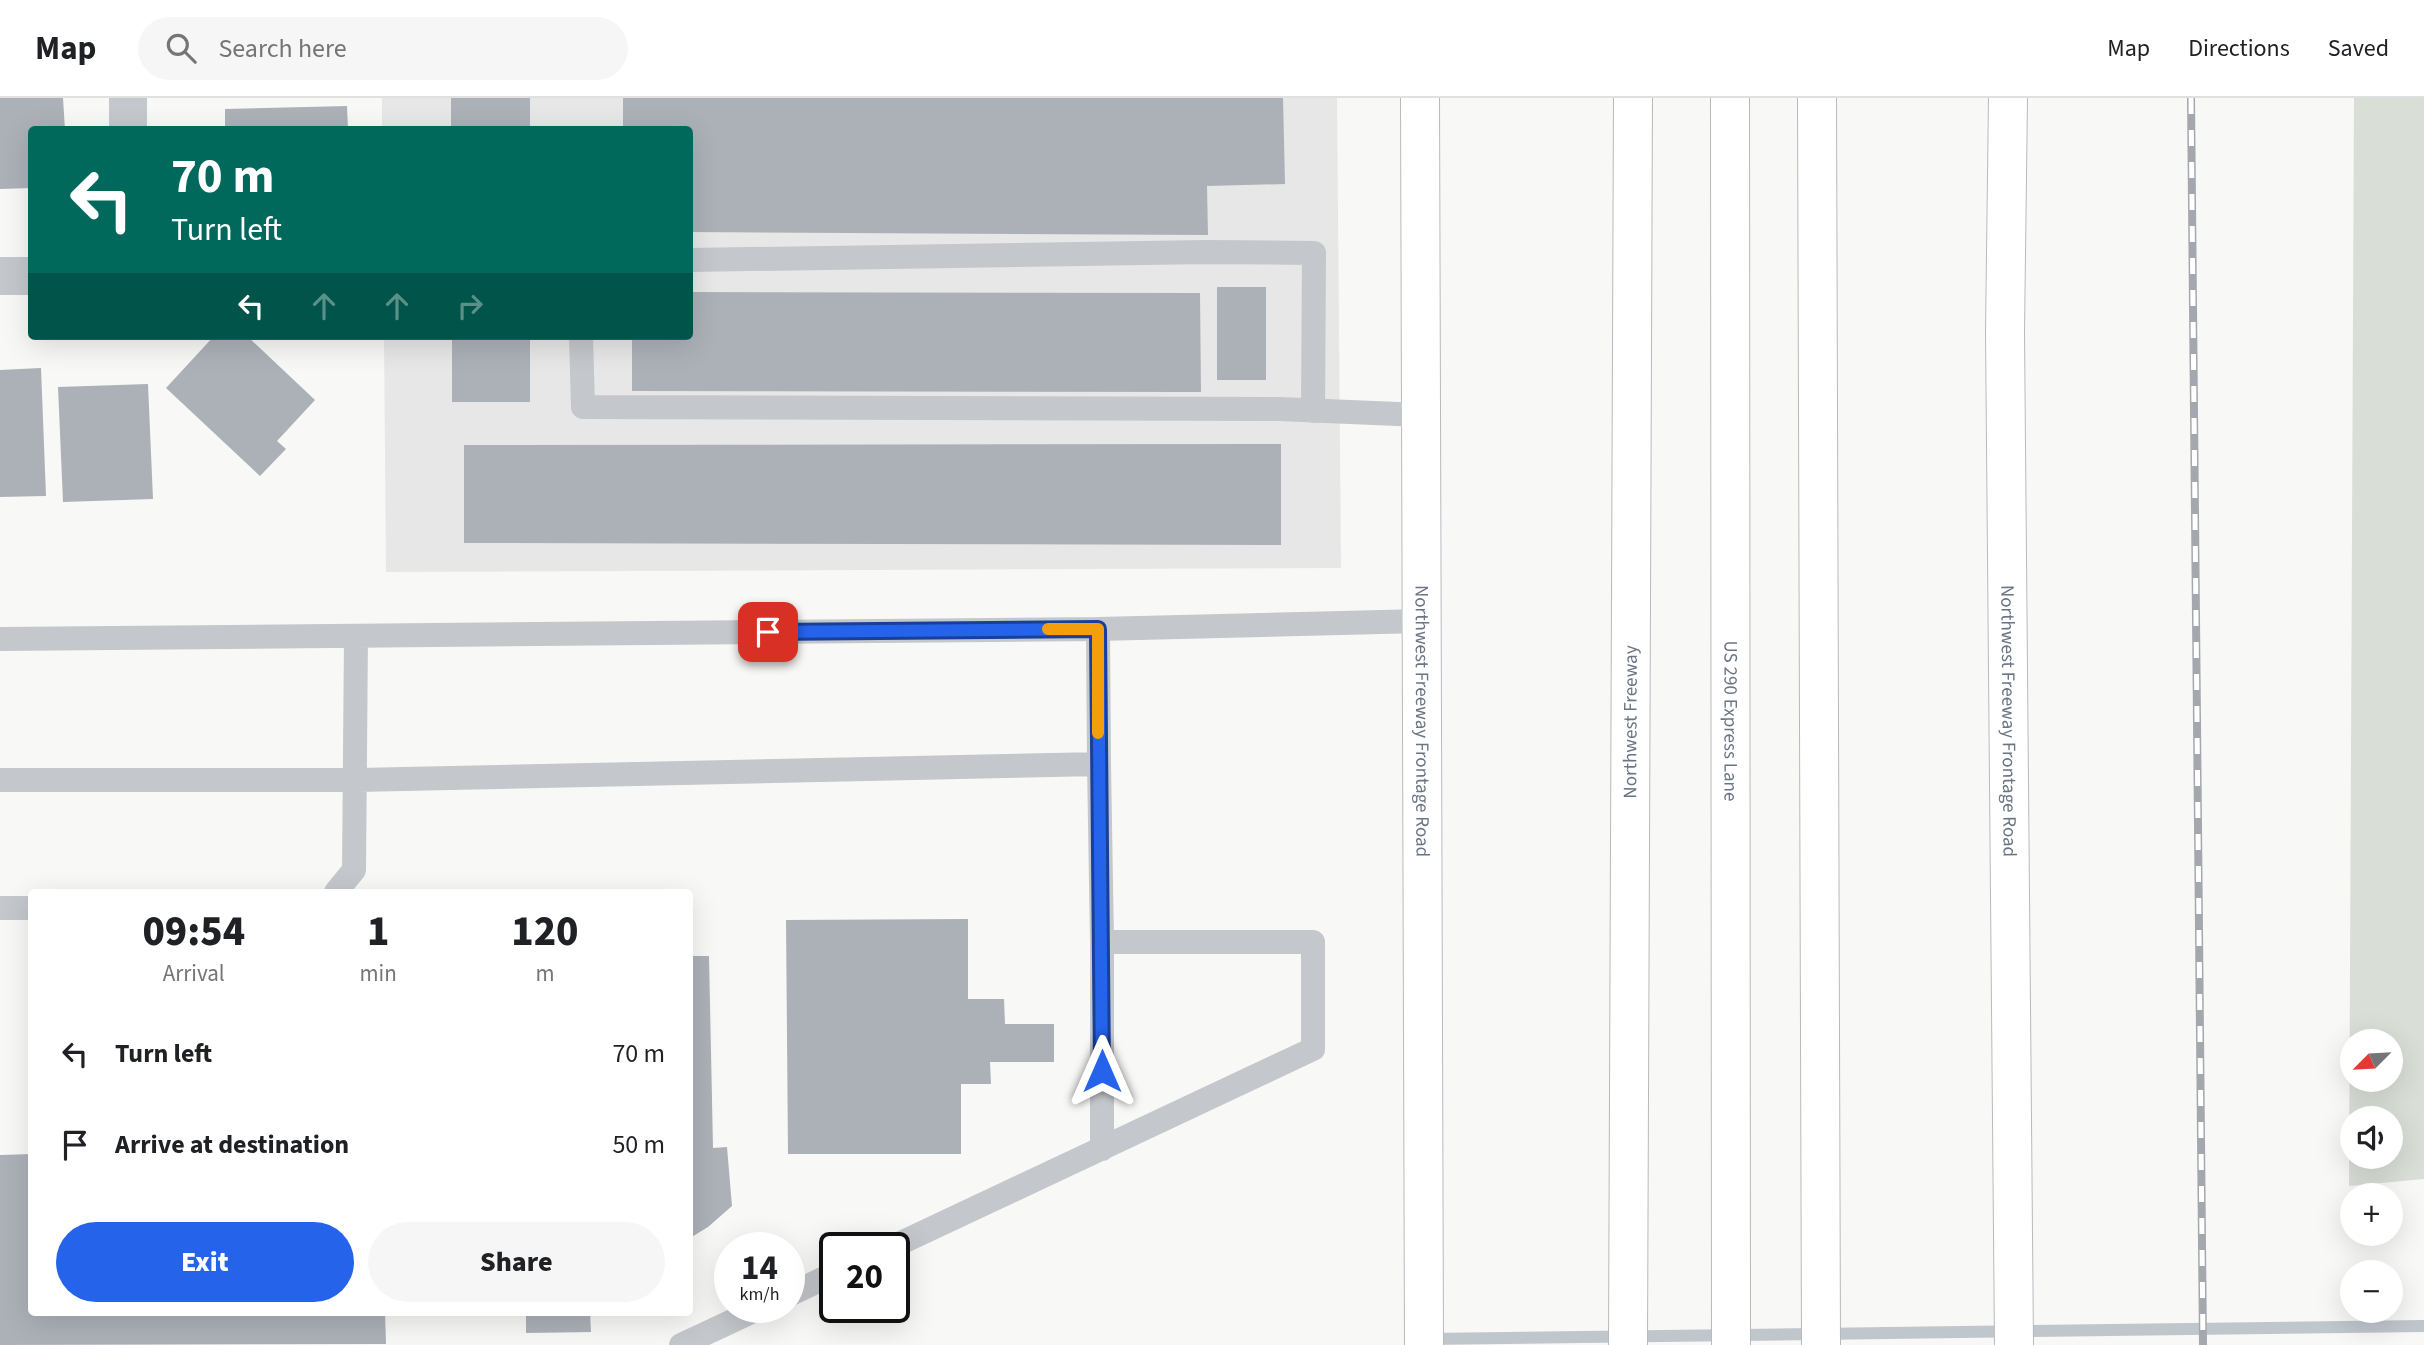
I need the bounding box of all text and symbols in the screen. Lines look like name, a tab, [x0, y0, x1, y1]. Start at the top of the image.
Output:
search box	[138, 17, 628, 80]
text: Map	[35, 25, 96, 72]
icon: search	[162, 29, 200, 67]
text: Search here	[218, 30, 347, 67]
text: Map	[2107, 31, 2150, 66]
text: Directions	[2188, 31, 2290, 66]
text: Saved	[2328, 31, 2389, 66]
text: 70 m	[171, 142, 275, 212]
icon: left	[56, 154, 147, 245]
text: Turn left	[171, 207, 282, 253]
icon: left	[232, 287, 270, 325]
icon: ahead	[305, 287, 343, 325]
icon: ahead	[378, 287, 416, 325]
icon: right	[451, 287, 489, 325]
street label: Northwest Freeway Frontage Road	[1408, 585, 1436, 857]
street label: Northwest Freeway Frontage Road	[1994, 585, 2023, 857]
pin	[738, 602, 798, 662]
icon: arrive	[749, 613, 787, 651]
street label: US 290 Express Lane	[1717, 641, 1744, 801]
street label: Northwest Freeway	[1617, 645, 1644, 799]
text: 09:54	[142, 902, 245, 962]
text: 1	[367, 902, 389, 962]
text: 120	[511, 902, 579, 962]
text: Arrival	[163, 957, 225, 990]
text: min	[360, 957, 397, 990]
text: m	[535, 957, 554, 990]
north arrow	[2340, 1029, 2403, 1092]
map controls	[2340, 1029, 2403, 1323]
position arrow	[1065, 1034, 1139, 1108]
icon: left	[56, 1035, 94, 1073]
text: Turn left	[115, 1035, 212, 1072]
text: 70 m	[612, 1035, 665, 1072]
button: sound	[2340, 1106, 2403, 1169]
icon: arrive	[56, 1126, 94, 1164]
text: Arrive at destination	[115, 1126, 349, 1163]
text: 50 m	[612, 1126, 665, 1163]
button: +	[2340, 1183, 2403, 1246]
button: Exit	[56, 1222, 354, 1302]
button: Share	[368, 1222, 665, 1302]
speed limit sign: 20	[819, 1232, 910, 1323]
text: 14	[741, 1243, 778, 1293]
button: −	[2340, 1260, 2403, 1323]
text: km/h	[740, 1282, 779, 1307]

